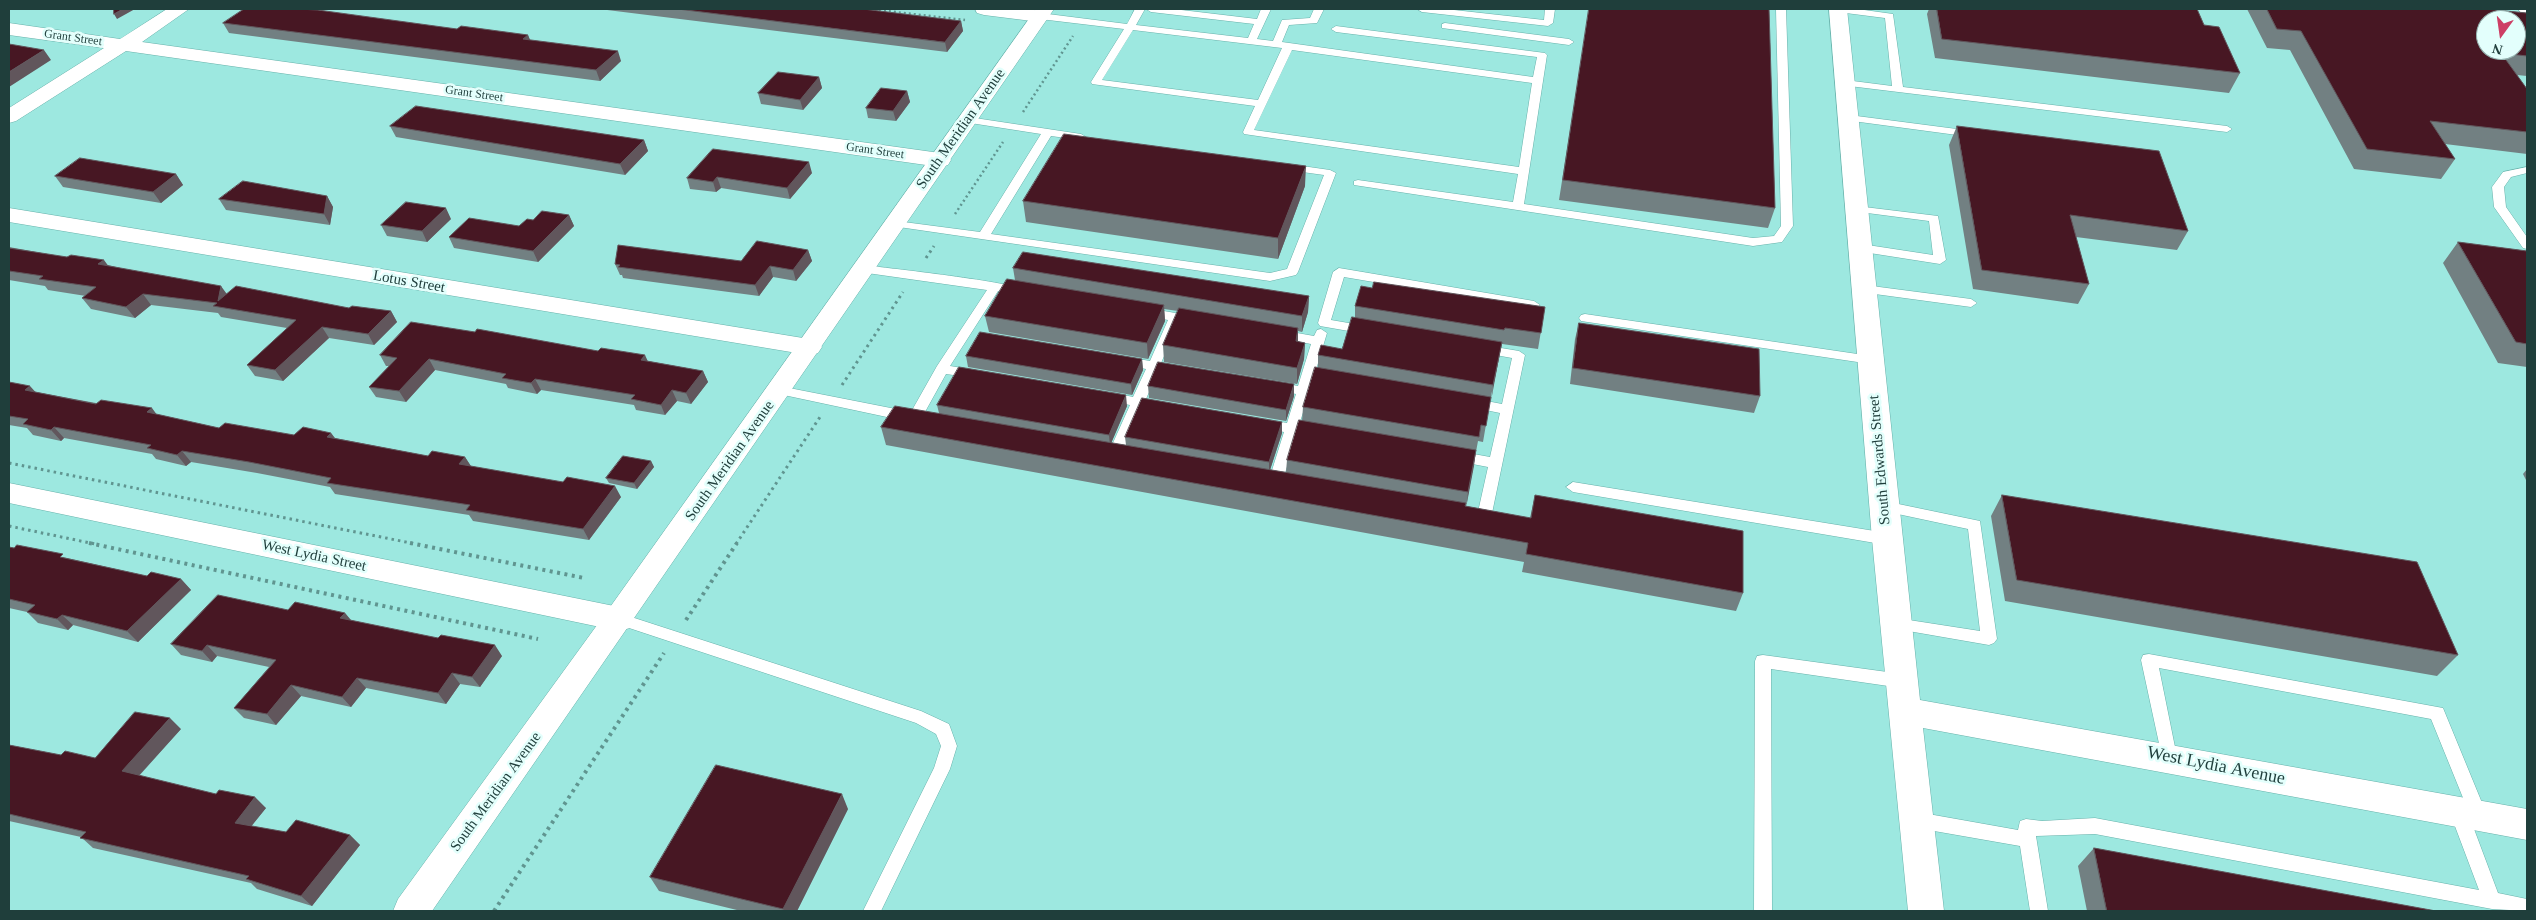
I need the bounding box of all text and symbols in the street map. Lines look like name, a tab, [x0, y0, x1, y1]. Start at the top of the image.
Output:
north arrow	[2476, 10, 2526, 60]
street label: Grant Street	[43, 27, 103, 49]
text: N	[2491, 41, 2504, 58]
street label: South Meridian Avenue	[913, 65, 1009, 193]
street label: Grant Street	[444, 83, 504, 105]
street label: Grant Street	[845, 140, 905, 162]
street label: Lotus Street	[372, 267, 446, 297]
street label: South Edwards Street	[1865, 394, 1895, 526]
street label: South Meridian Avenue	[682, 397, 778, 525]
street label: West Lydia Street	[260, 536, 368, 576]
street label: South Meridian Avenue	[447, 729, 545, 855]
street label: West Lydia Avenue	[2145, 742, 2287, 790]

